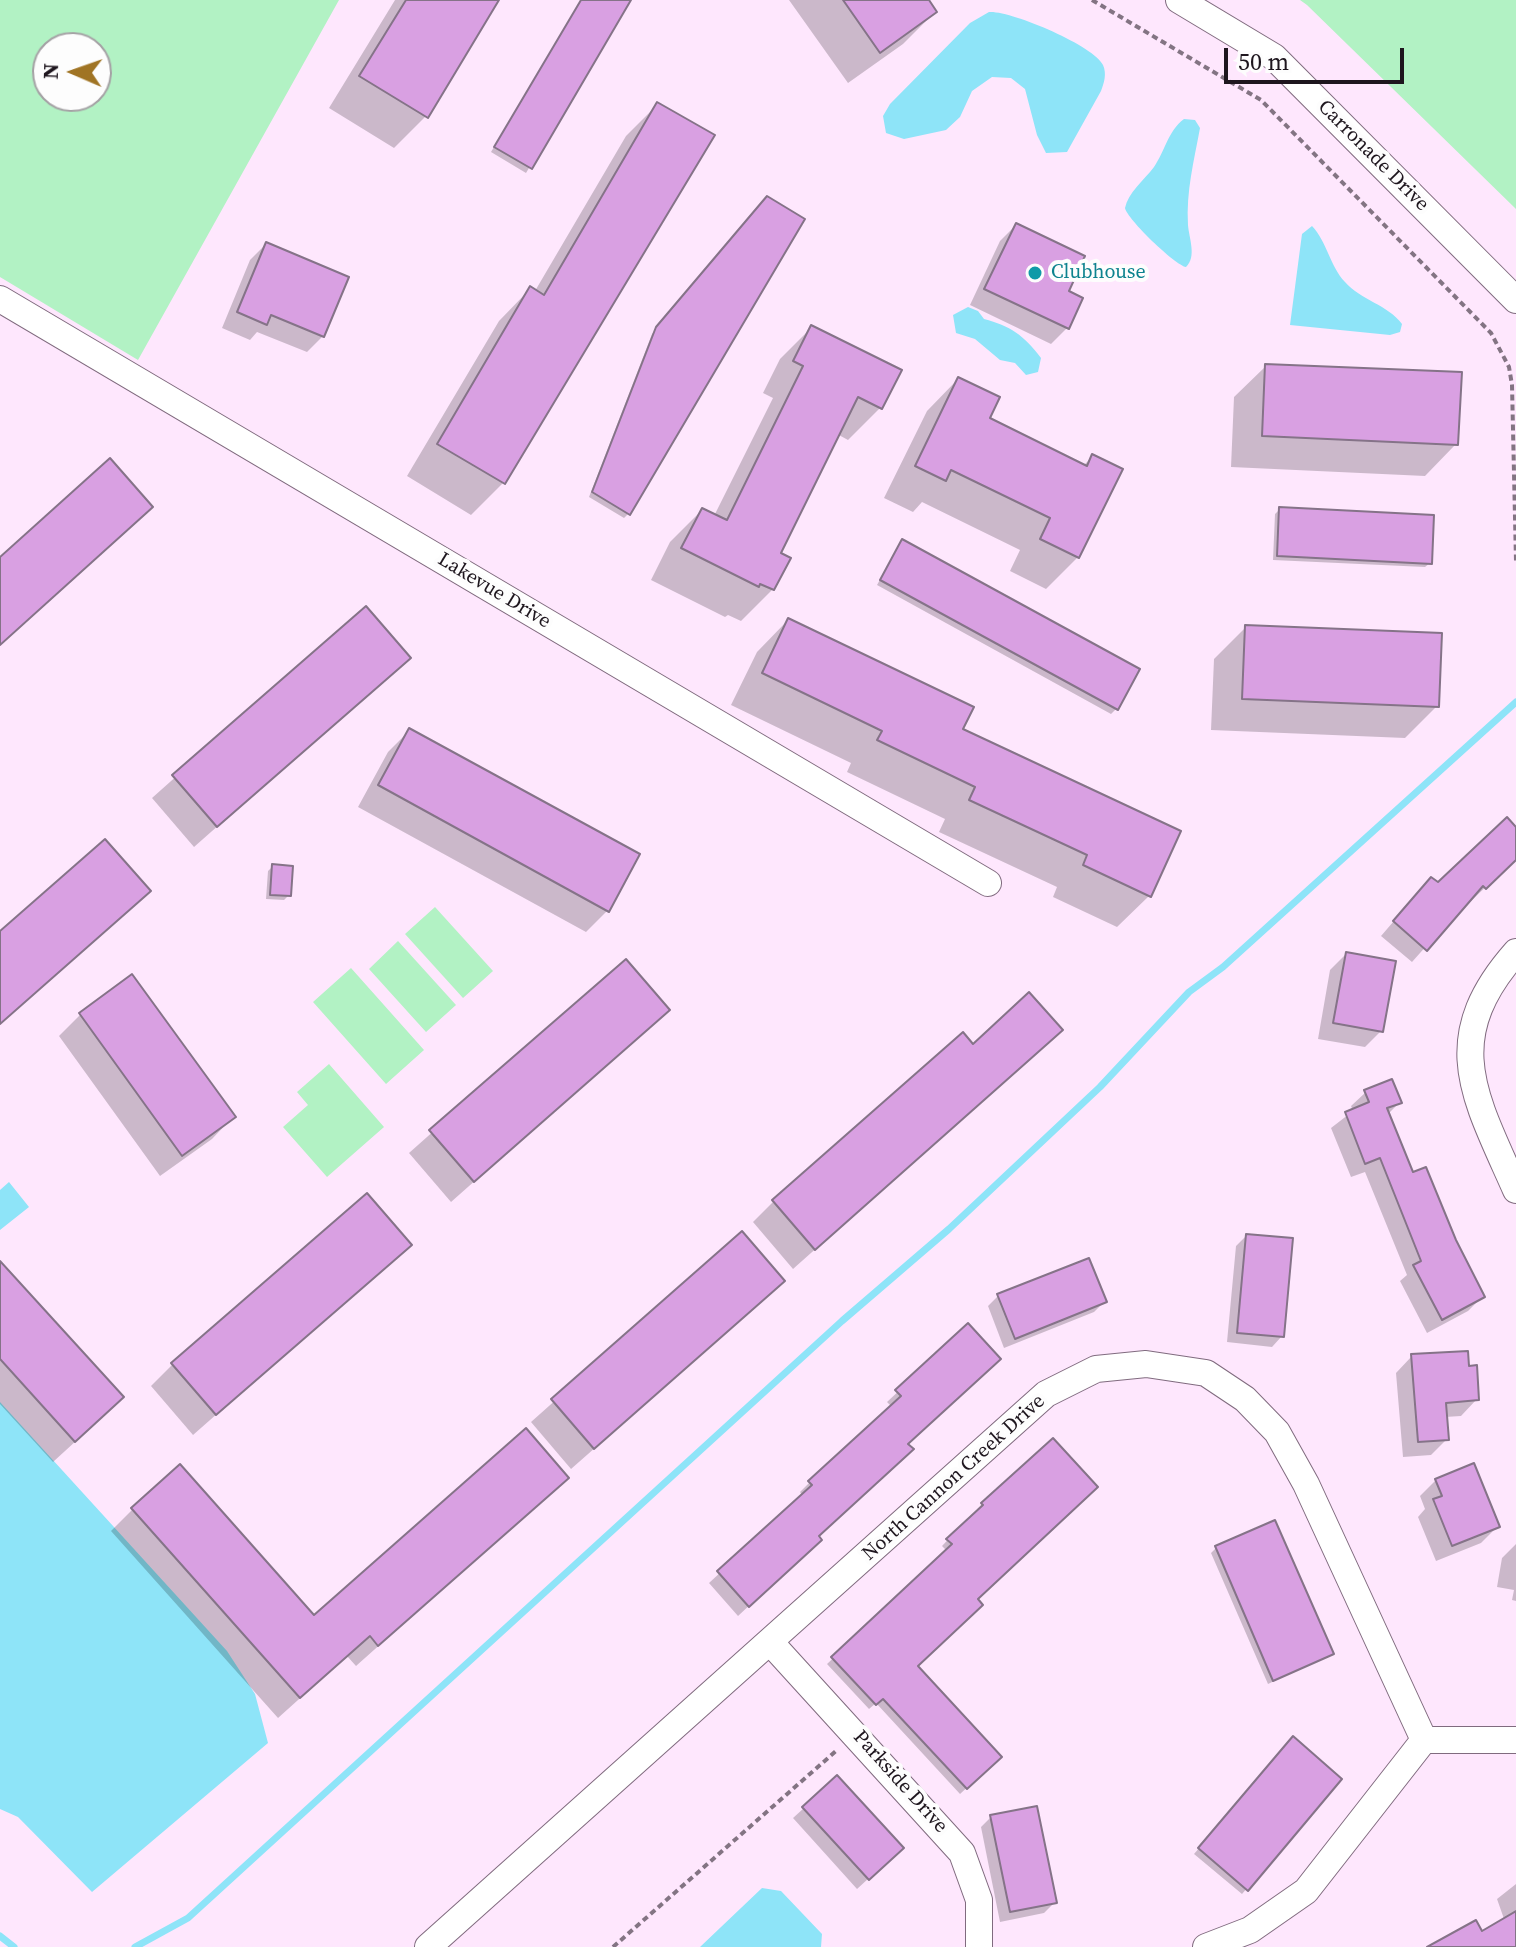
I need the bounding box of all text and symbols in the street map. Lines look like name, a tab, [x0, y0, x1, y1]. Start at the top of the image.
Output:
north arrow	[32, 32, 112, 112]
scale bar	[1228, 32, 1408, 82]
text: 50 m	[1238, 45, 1289, 78]
text: N	[35, 63, 65, 80]
street label: Carronade Drive	[1312, 95, 1434, 217]
place label: Clubhouse	[1051, 261, 1146, 285]
marker: Clubhouse	[1026, 264, 1044, 282]
street label: Lakevue Drive	[433, 548, 555, 634]
street label: North Cannon Creek Drive	[858, 1390, 1050, 1566]
street label: Parkside Drive	[848, 1726, 952, 1838]

